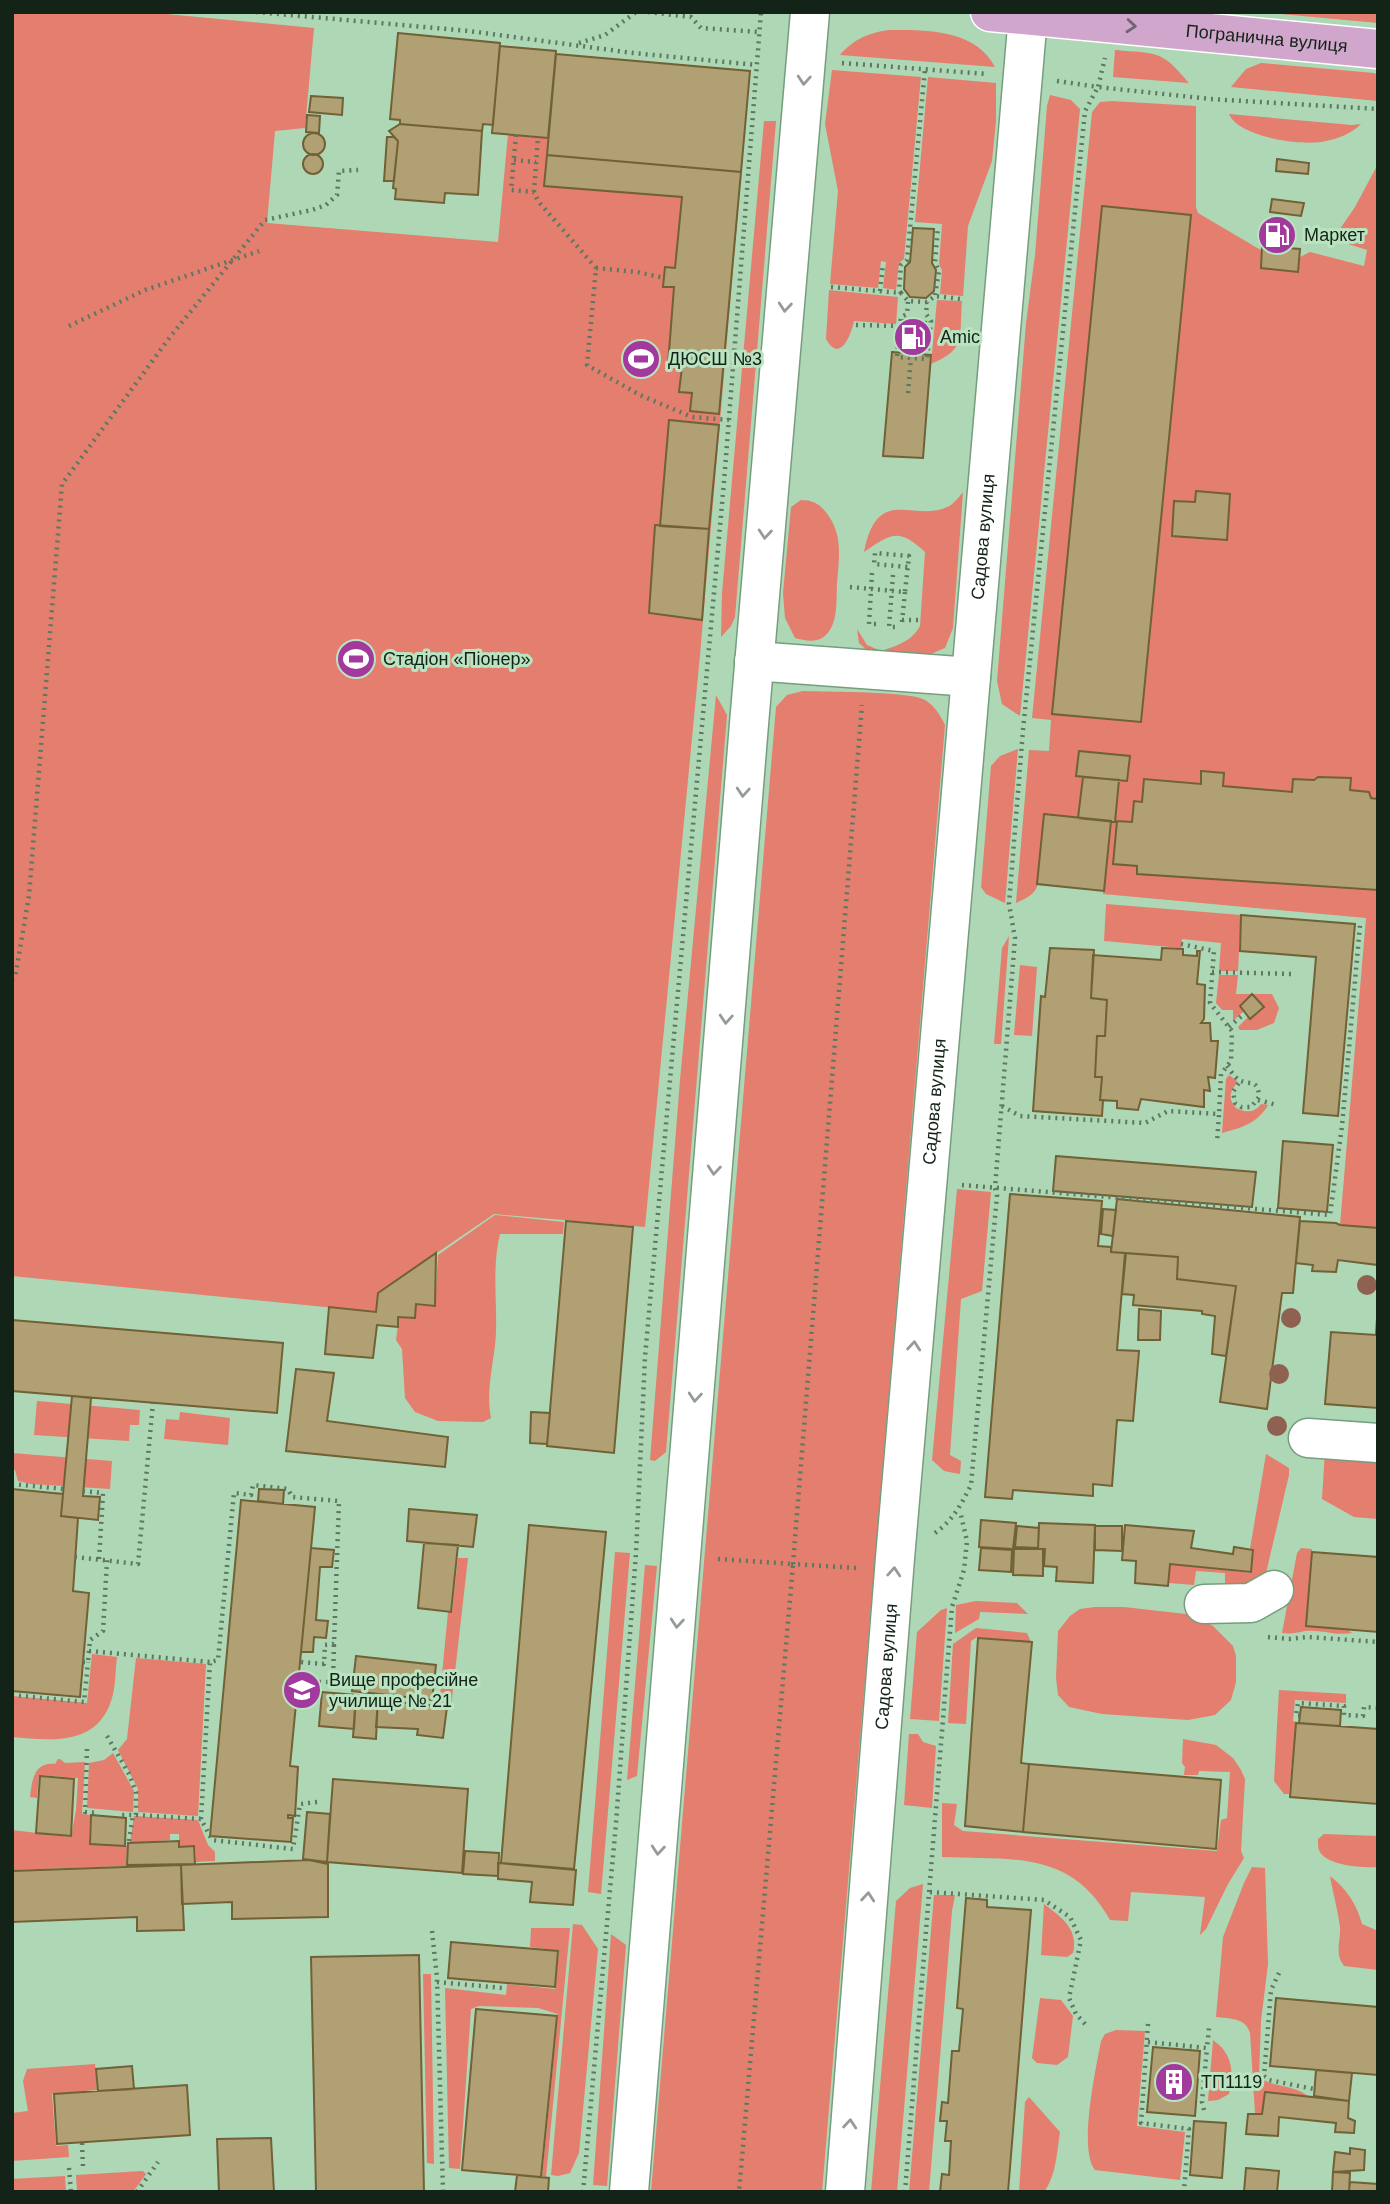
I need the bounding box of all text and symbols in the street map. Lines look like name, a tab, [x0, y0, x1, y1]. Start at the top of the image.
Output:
one-way arrow	[1126, 18, 1137, 33]
street label: Погранична вулиця	[1185, 21, 1349, 56]
one-way arrow	[797, 75, 812, 86]
fuel station icon: Маркет	[1256, 214, 1298, 256]
place label: Маркет	[1304, 225, 1365, 245]
one-way arrow	[778, 302, 793, 313]
fuel station icon: Amic	[892, 316, 934, 358]
place label: Amic	[940, 327, 980, 347]
sports icon: ДЮСШ №3	[620, 338, 662, 380]
place label: ДЮСШ №3	[668, 349, 762, 369]
street label: Садова вулиця	[968, 473, 998, 601]
one-way arrow	[758, 528, 773, 539]
sports icon: Стадіон «Піонер»	[335, 638, 377, 680]
place label: Стадіон «Піонер»	[383, 649, 530, 669]
one-way arrow	[736, 787, 751, 798]
one-way arrow	[719, 1014, 734, 1025]
street label: Садова вулиця	[919, 1038, 950, 1166]
one-way arrow	[707, 1165, 722, 1176]
one-way arrow	[906, 1340, 921, 1351]
one-way arrow	[688, 1391, 703, 1402]
one-way arrow	[886, 1567, 901, 1578]
street label: Садова вулиця	[871, 1603, 901, 1731]
one-way arrow	[670, 1618, 685, 1629]
school or university icon: Вище професійне училище № 21	[281, 1669, 323, 1711]
place label: Вище професійне училище № 21	[329, 1670, 478, 1711]
one-way arrow	[651, 1845, 666, 1856]
one-way arrow	[860, 1891, 875, 1902]
building icon: ТП1119	[1153, 2061, 1195, 2103]
place label: ТП1119	[1201, 2072, 1262, 2092]
one-way arrow	[842, 2118, 857, 2129]

